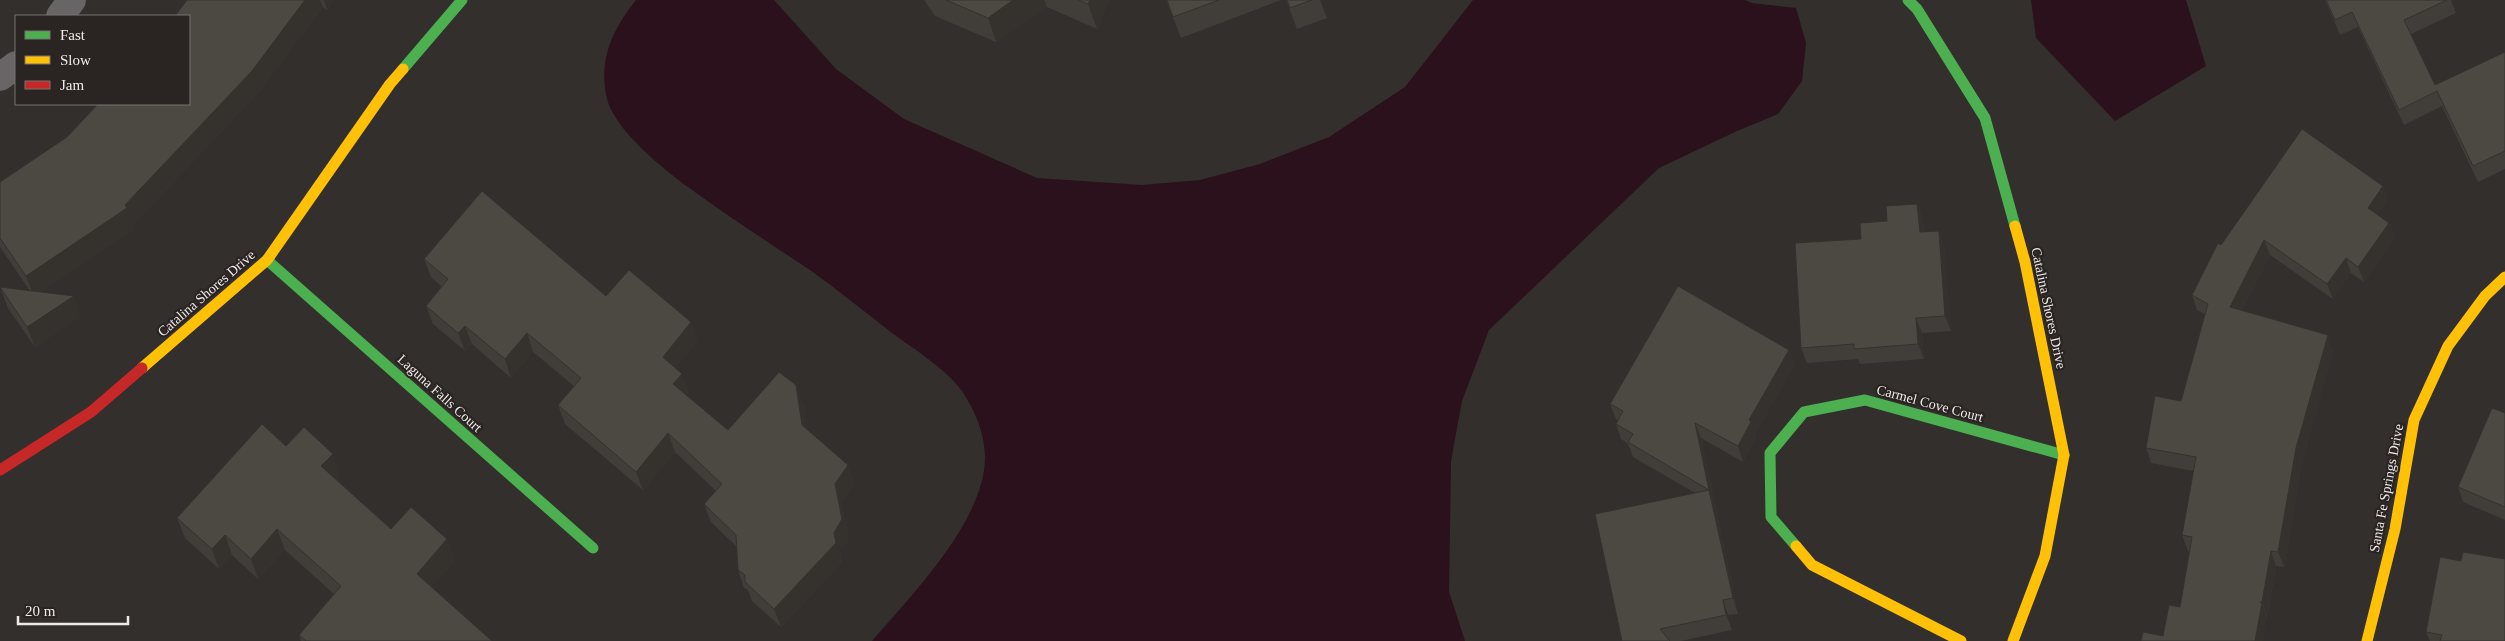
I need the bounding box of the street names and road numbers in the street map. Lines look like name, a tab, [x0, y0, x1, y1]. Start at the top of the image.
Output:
street label: Catalina Shores Drive	[2028, 246, 2069, 370]
street label: Catalina Shores Drive	[155, 247, 258, 340]
street label: Laguna Falls Court	[394, 352, 485, 435]
street label: Carmel Cove Court	[1875, 382, 1985, 425]
street label: Santa Fe Springs Drive	[2367, 423, 2406, 553]

